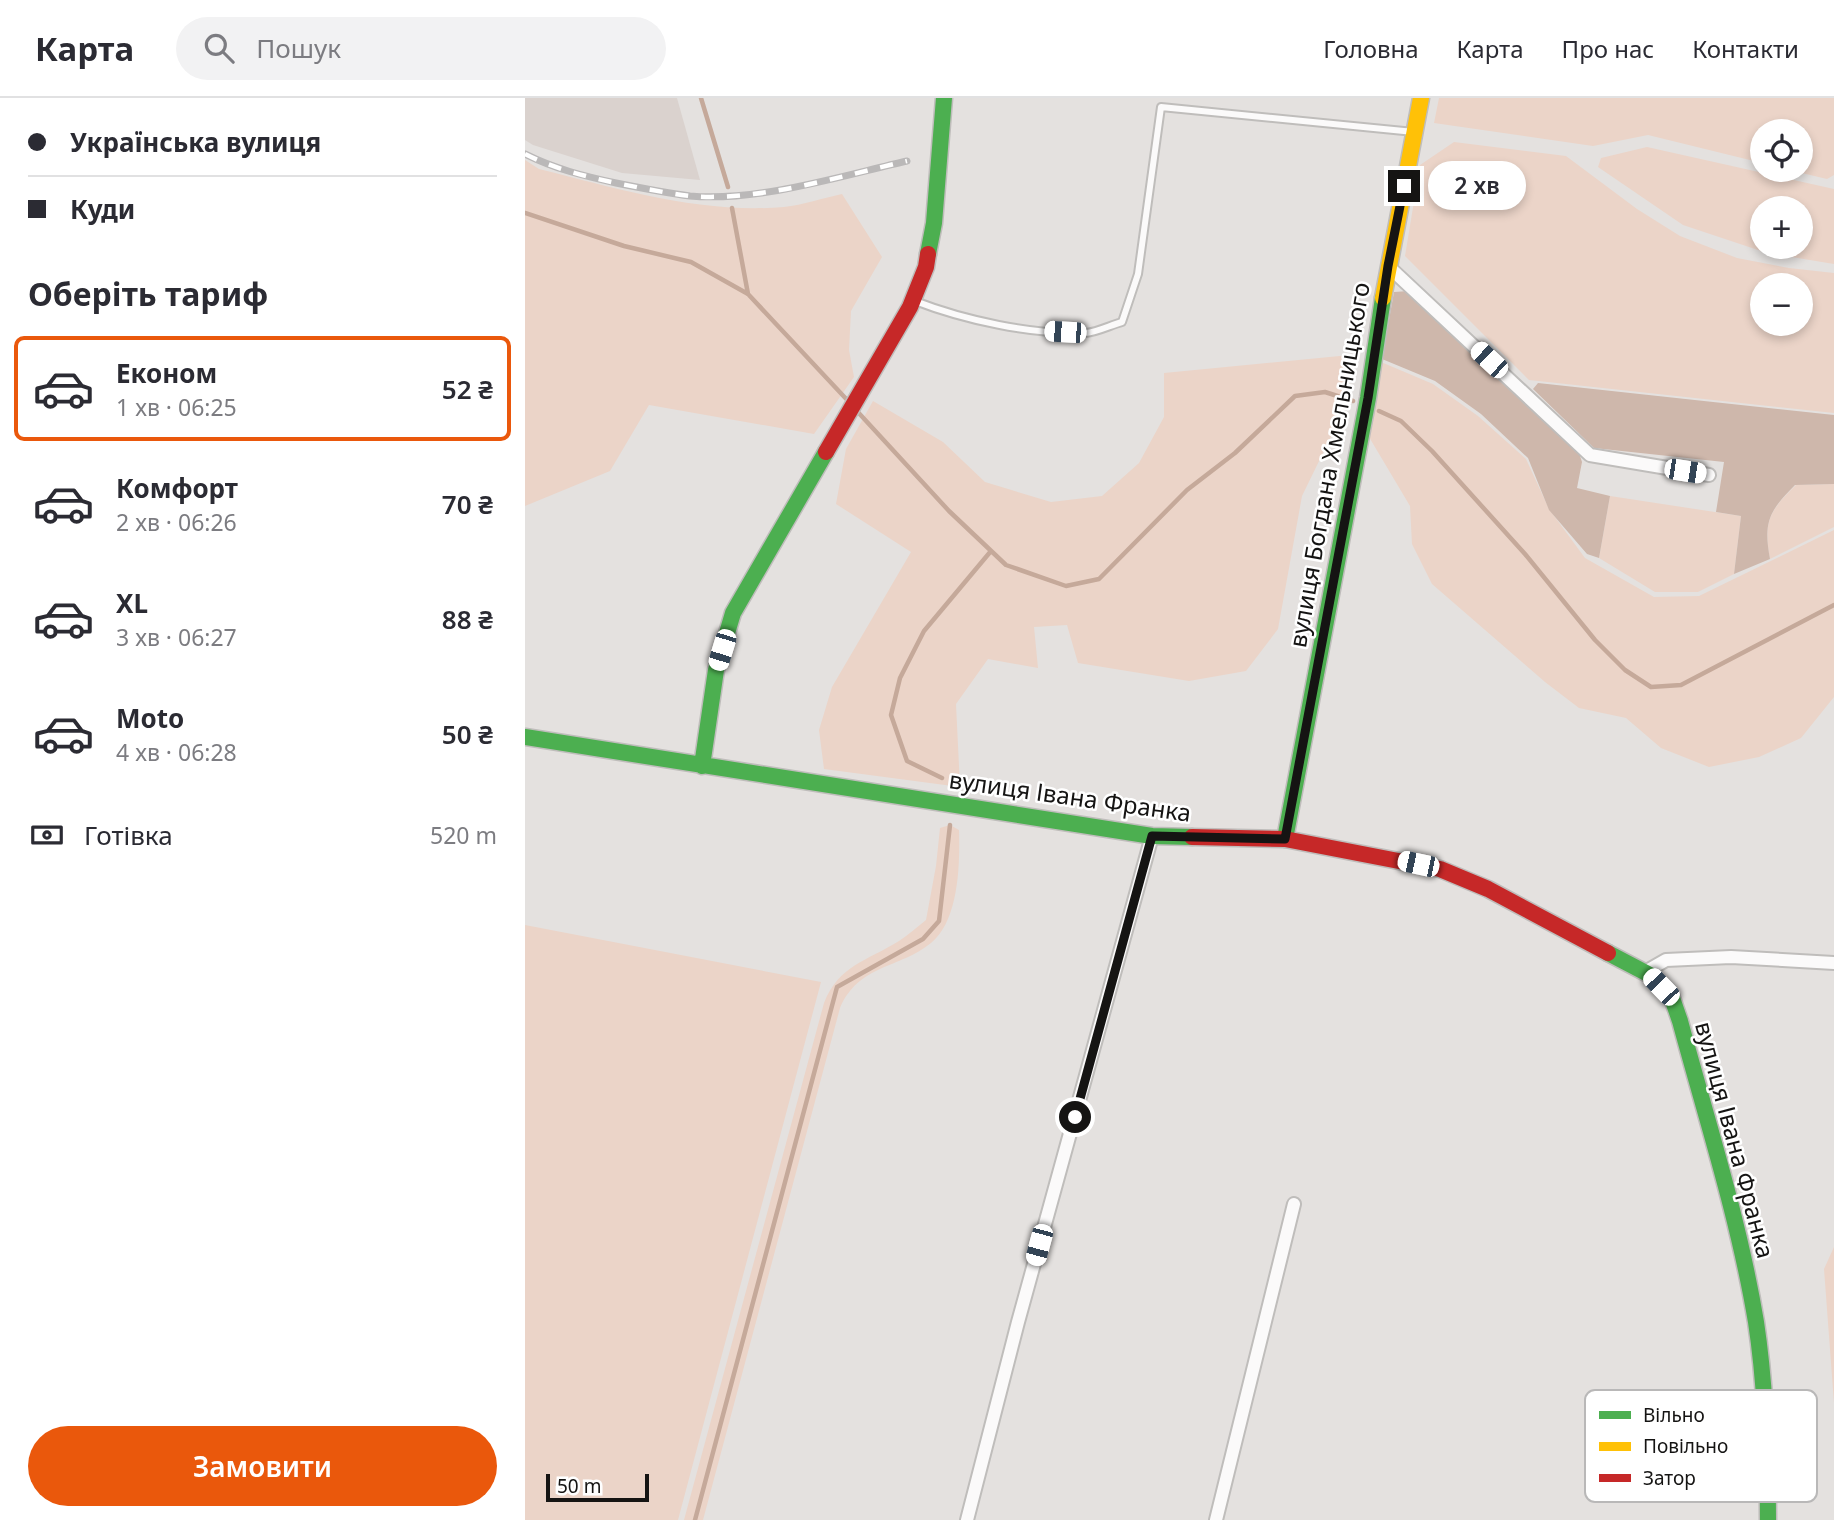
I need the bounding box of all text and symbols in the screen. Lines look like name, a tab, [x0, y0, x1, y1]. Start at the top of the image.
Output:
search box	[176, 17, 666, 80]
text: Карта	[35, 26, 134, 71]
icon: search	[200, 29, 238, 67]
text: Пошук	[256, 30, 341, 66]
text: Головна	[1323, 32, 1419, 65]
text: Карта	[1457, 32, 1524, 65]
text: Про нас	[1562, 32, 1654, 65]
text: Контакти	[1692, 32, 1799, 65]
map controls	[1750, 119, 1813, 336]
button: locate	[1750, 119, 1813, 182]
text: Українська вулиця	[70, 124, 321, 160]
callout: 2 хв	[1428, 162, 1526, 210]
text: 2 хв	[1454, 169, 1500, 201]
route end	[1388, 170, 1420, 202]
text: Куди	[70, 191, 135, 227]
button: +	[1750, 196, 1813, 259]
text: Оберіть тариф	[28, 272, 268, 315]
button: −	[1750, 273, 1813, 336]
street label: вулиця Богдана Хмельницького	[1280, 280, 1377, 650]
car	[1044, 320, 1087, 344]
car	[1467, 338, 1512, 382]
text: Економ	[116, 355, 217, 391]
icon: car	[32, 357, 95, 420]
text: 52 ₴	[442, 371, 493, 407]
text: 1 хв · 06:25	[116, 391, 237, 423]
car	[1663, 457, 1708, 485]
text: Комфорт	[116, 470, 238, 506]
icon: car	[32, 472, 95, 535]
text: 70 ₴	[442, 486, 493, 522]
text: 2 хв · 06:26	[116, 506, 237, 538]
text: XL	[116, 585, 148, 621]
icon: car	[32, 587, 95, 650]
text: 88 ₴	[442, 601, 493, 637]
text: 3 хв · 06:27	[116, 621, 237, 653]
car	[706, 627, 739, 673]
text: Moto	[116, 700, 184, 736]
icon: car	[32, 702, 95, 765]
text: 50 ₴	[442, 716, 493, 752]
text: 4 хв · 06:28	[116, 736, 237, 768]
street label: вулиця Івана Франка	[947, 762, 1193, 829]
icon: cash	[28, 816, 66, 854]
text: Готівка	[84, 817, 173, 853]
text: 520 m	[430, 819, 497, 851]
car	[1396, 849, 1441, 879]
car	[1639, 965, 1684, 1009]
street label: вулиця Івана Франка	[1688, 1018, 1783, 1262]
route start	[1059, 1101, 1091, 1133]
car	[1024, 1222, 1055, 1268]
legend	[1585, 1390, 1817, 1502]
text: Вільно	[1643, 1402, 1705, 1428]
button: Замовити	[28, 1426, 497, 1506]
text: Повільно	[1643, 1433, 1728, 1459]
text: Затор	[1643, 1465, 1696, 1491]
scale bar	[546, 1471, 649, 1503]
text: 50 m	[557, 1473, 601, 1499]

